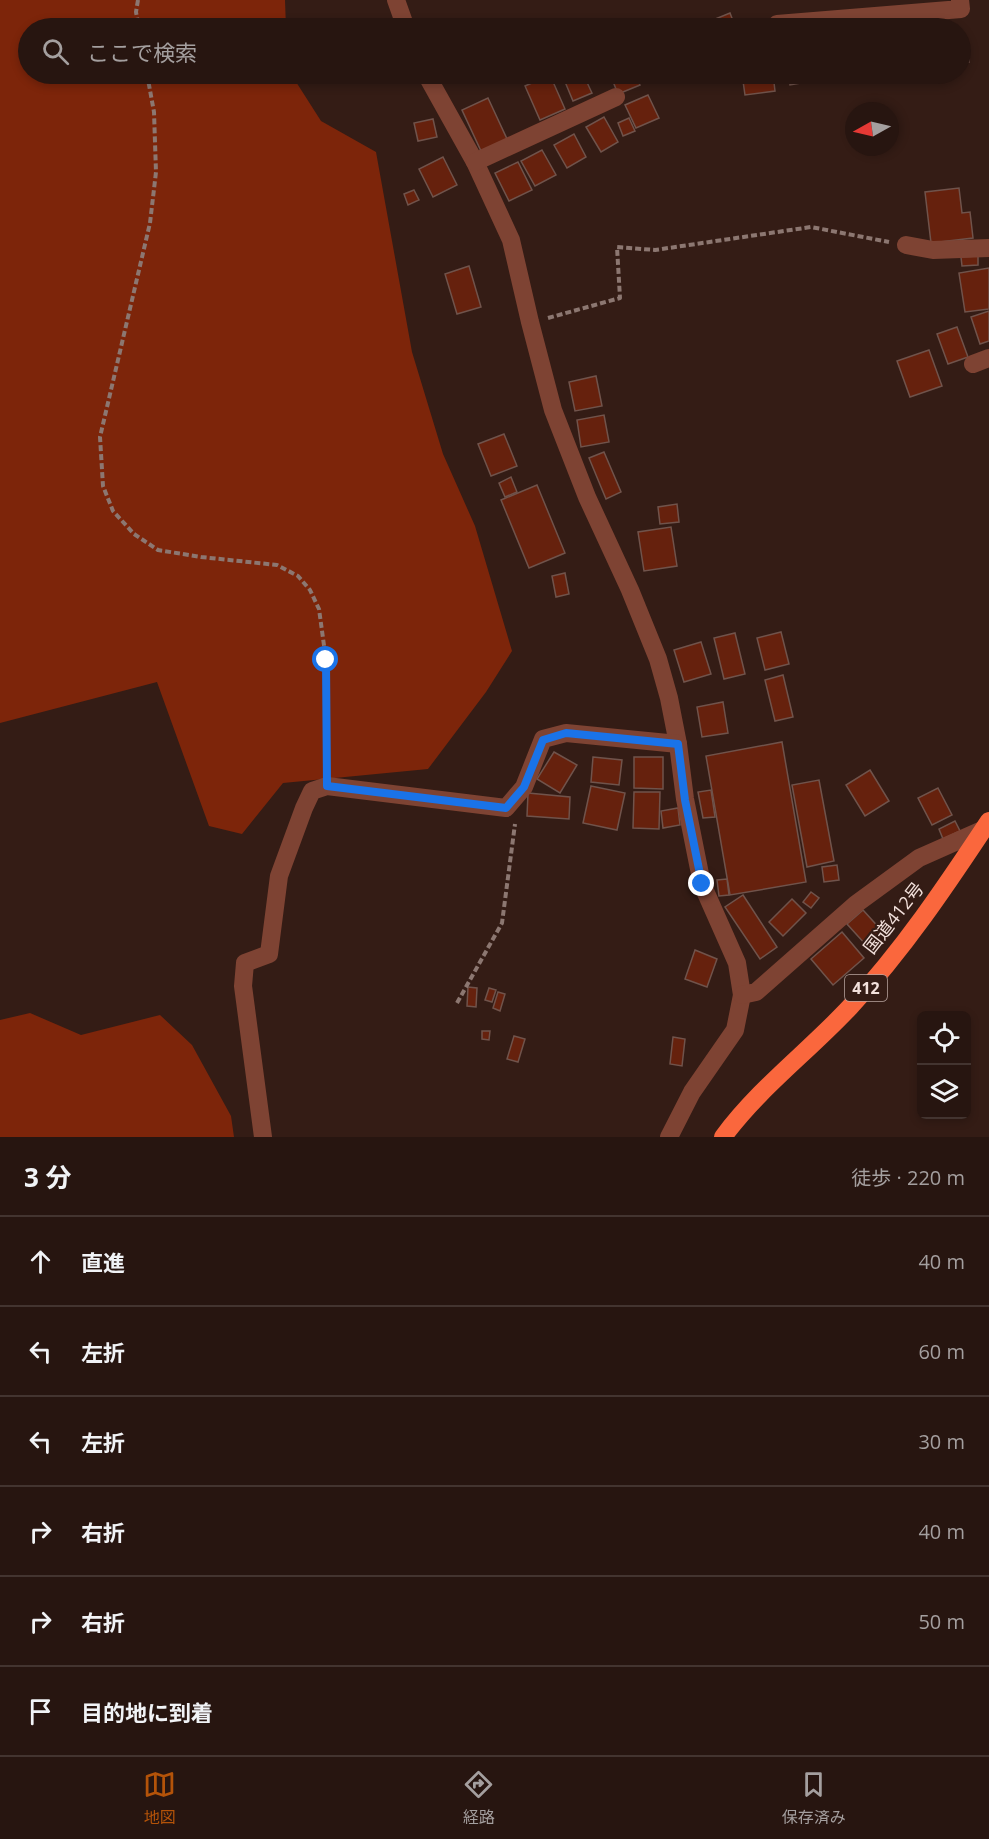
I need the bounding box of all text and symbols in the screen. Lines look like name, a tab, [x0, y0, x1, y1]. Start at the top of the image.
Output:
search box	[18, 18, 971, 84]
icon: search	[39, 35, 72, 68]
text: ここで検索	[87, 37, 197, 67]
north arrow	[845, 102, 899, 156]
route start	[312, 646, 338, 672]
route end	[688, 870, 714, 896]
street label: 国道412号	[858, 877, 929, 958]
road number: 412	[845, 975, 887, 1001]
map controls	[917, 1011, 971, 1119]
button: locate	[917, 1011, 971, 1065]
button: layers	[917, 1065, 971, 1119]
text: 3 分	[24, 1159, 72, 1195]
text: 徒歩 · 220 m	[851, 1164, 965, 1191]
icon: ahead	[24, 1245, 57, 1278]
text: 直進	[81, 1247, 125, 1277]
text: 40 m	[918, 1248, 965, 1275]
icon: left	[24, 1335, 57, 1368]
text: 左折	[81, 1337, 125, 1367]
text: 60 m	[918, 1338, 965, 1365]
icon: left	[24, 1425, 57, 1458]
text: 左折	[81, 1427, 125, 1457]
text: 30 m	[918, 1428, 965, 1455]
icon: right	[24, 1515, 57, 1548]
text: 右折	[81, 1517, 125, 1547]
text: 40 m	[918, 1518, 965, 1545]
icon: right	[24, 1605, 57, 1638]
text: 右折	[81, 1607, 125, 1637]
text: 50 m	[918, 1608, 965, 1635]
icon: arrive	[24, 1695, 57, 1728]
text: 目的地に到着	[81, 1697, 213, 1727]
tab: 地図	[143, 1768, 176, 1828]
tab: 経路	[462, 1768, 495, 1828]
tab: 保存済み	[782, 1768, 846, 1828]

